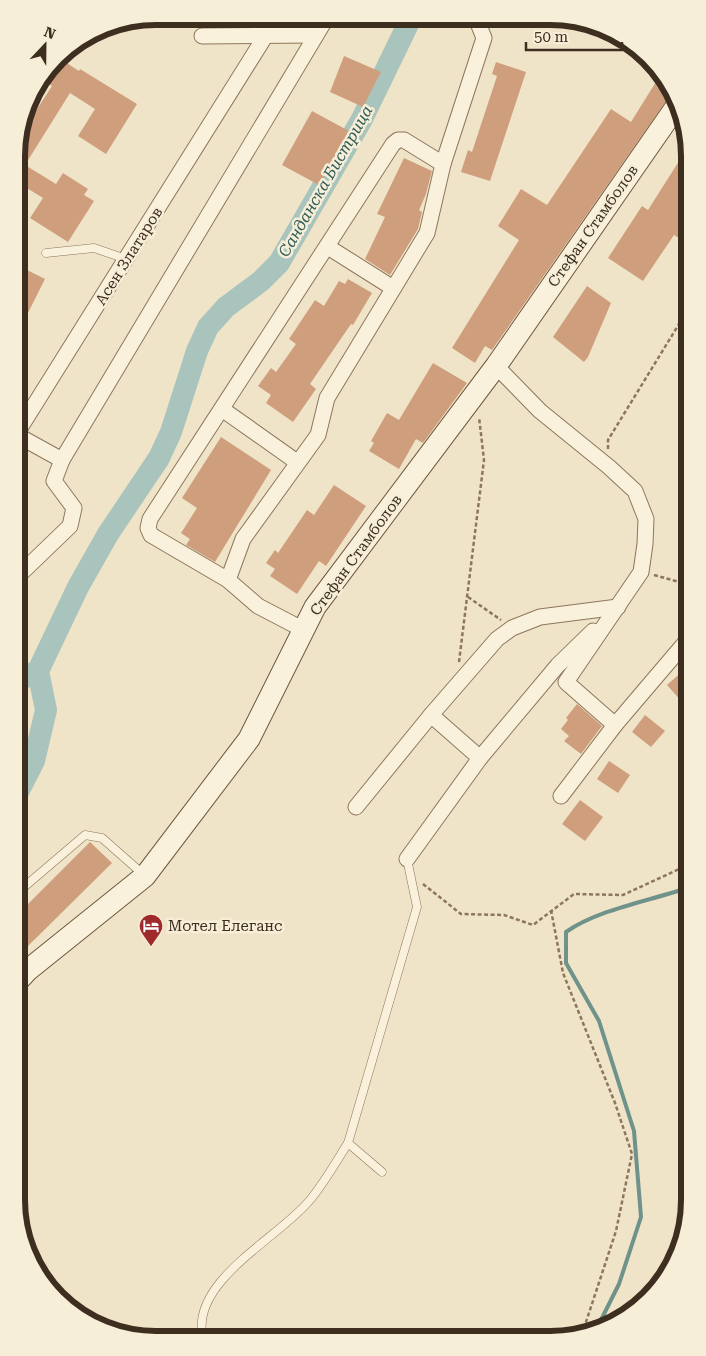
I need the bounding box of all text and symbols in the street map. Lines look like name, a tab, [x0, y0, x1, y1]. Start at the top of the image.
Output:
north arrow	[20, 20, 70, 70]
scale bar	[526, 20, 622, 52]
text: N	[42, 24, 58, 42]
text: 50 m	[534, 28, 569, 46]
water label: Санданска Бистрица	[274, 102, 377, 260]
street label: Стефан Стамболов	[544, 161, 642, 291]
street label: Асен Златаров	[92, 204, 166, 308]
street label: Стефан Стамболов	[306, 491, 406, 619]
hotel icon: Мотел Елеганс	[138, 913, 164, 947]
place label: Мотел Елеганс	[168, 917, 282, 935]

